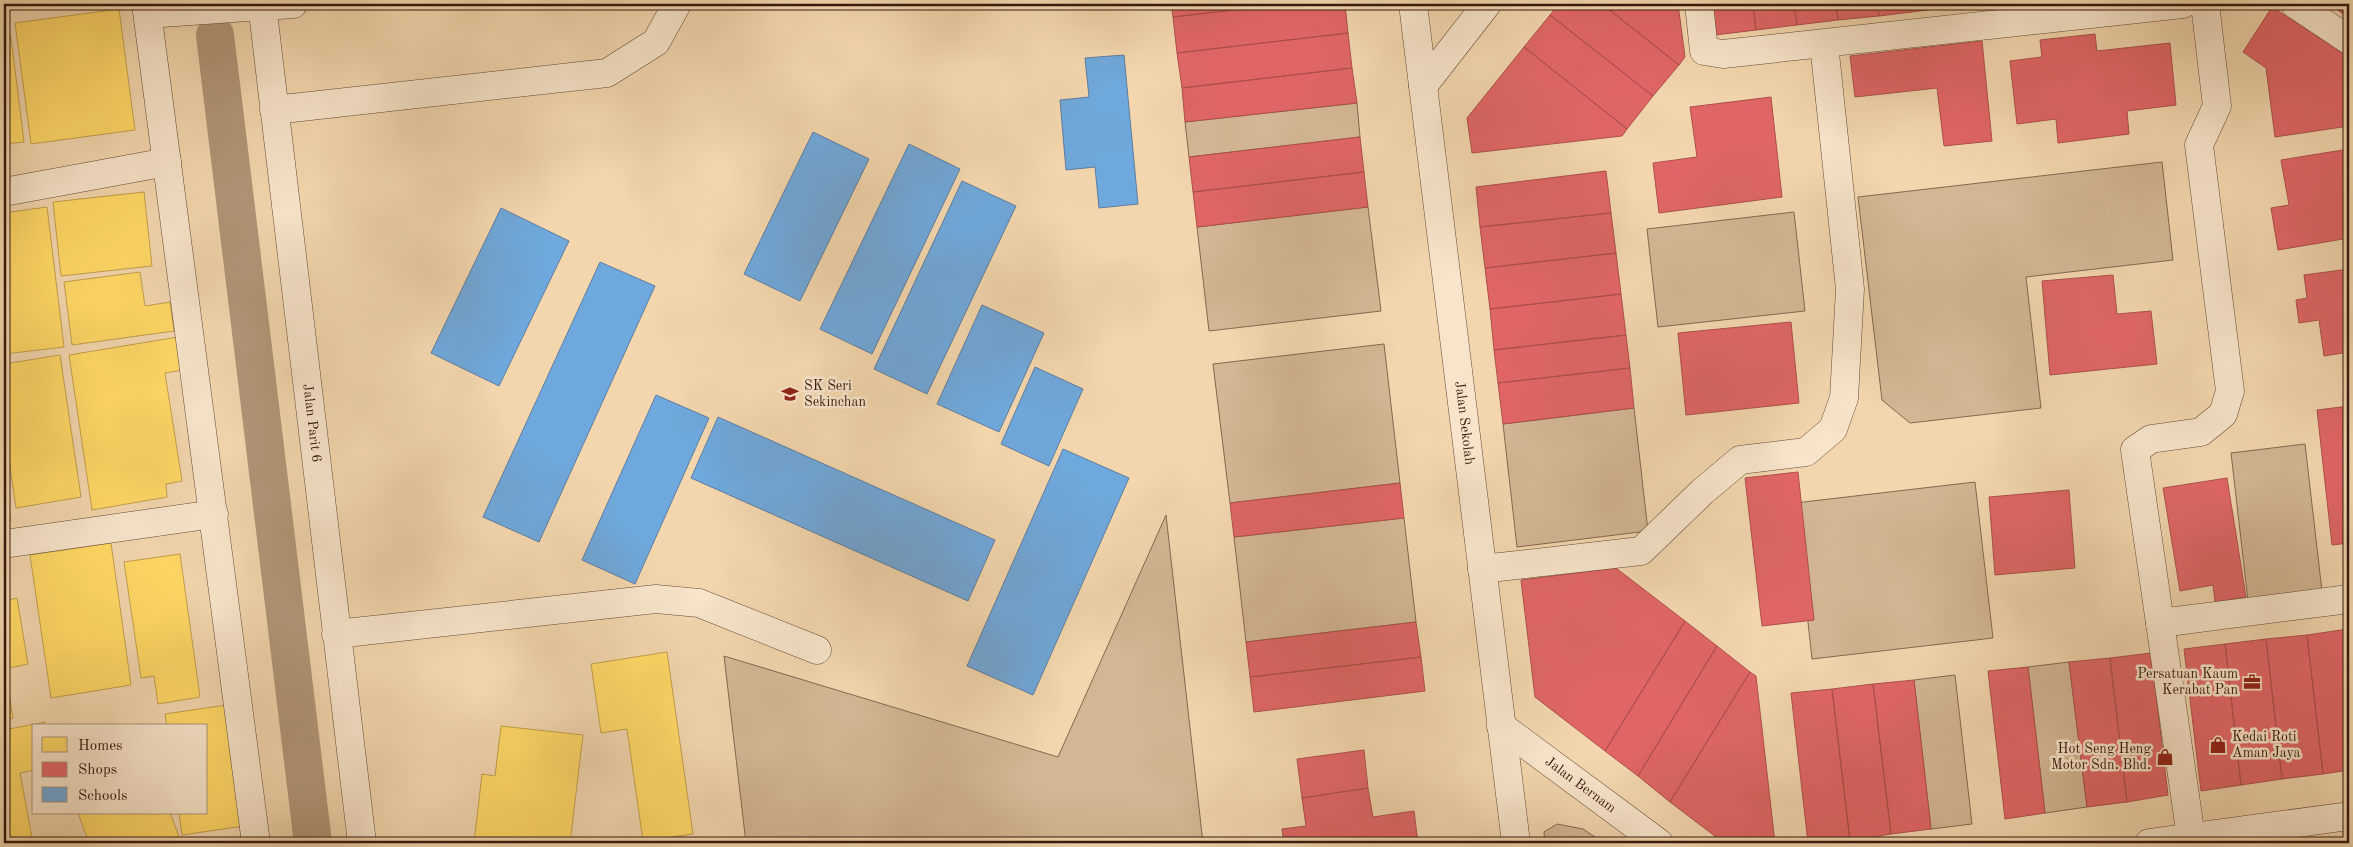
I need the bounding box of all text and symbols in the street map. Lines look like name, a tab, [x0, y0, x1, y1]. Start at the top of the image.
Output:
place label: SK Seri Sekinchan	[804, 379, 866, 409]
street label: Jalan Sekolah	[1452, 380, 1477, 466]
street label: Jalan Parit 6	[300, 383, 324, 463]
school or university icon: SK Seri Sekinchan	[780, 384, 800, 404]
place label: Persatuan Kaum Kerabat Pan	[2137, 667, 2238, 697]
office icon: Persatuan Kaum Kerabat Pan	[2242, 672, 2262, 692]
legend	[32, 724, 208, 814]
place label: Kedai Roti Aman Jaya	[2232, 730, 2300, 760]
shop icon: Kedai Roti Aman Jaya	[2208, 735, 2228, 755]
text: Homes	[78, 739, 123, 754]
place label: Hot Seng Heng Motor Sdn. Bhd.	[2051, 742, 2151, 772]
shop icon: Hot Seng Heng Motor Sdn. Bhd.	[2155, 747, 2175, 767]
street label: Jalan Bernam	[1543, 754, 1619, 816]
text: Shops	[78, 763, 117, 778]
text: Schools	[78, 789, 127, 804]

